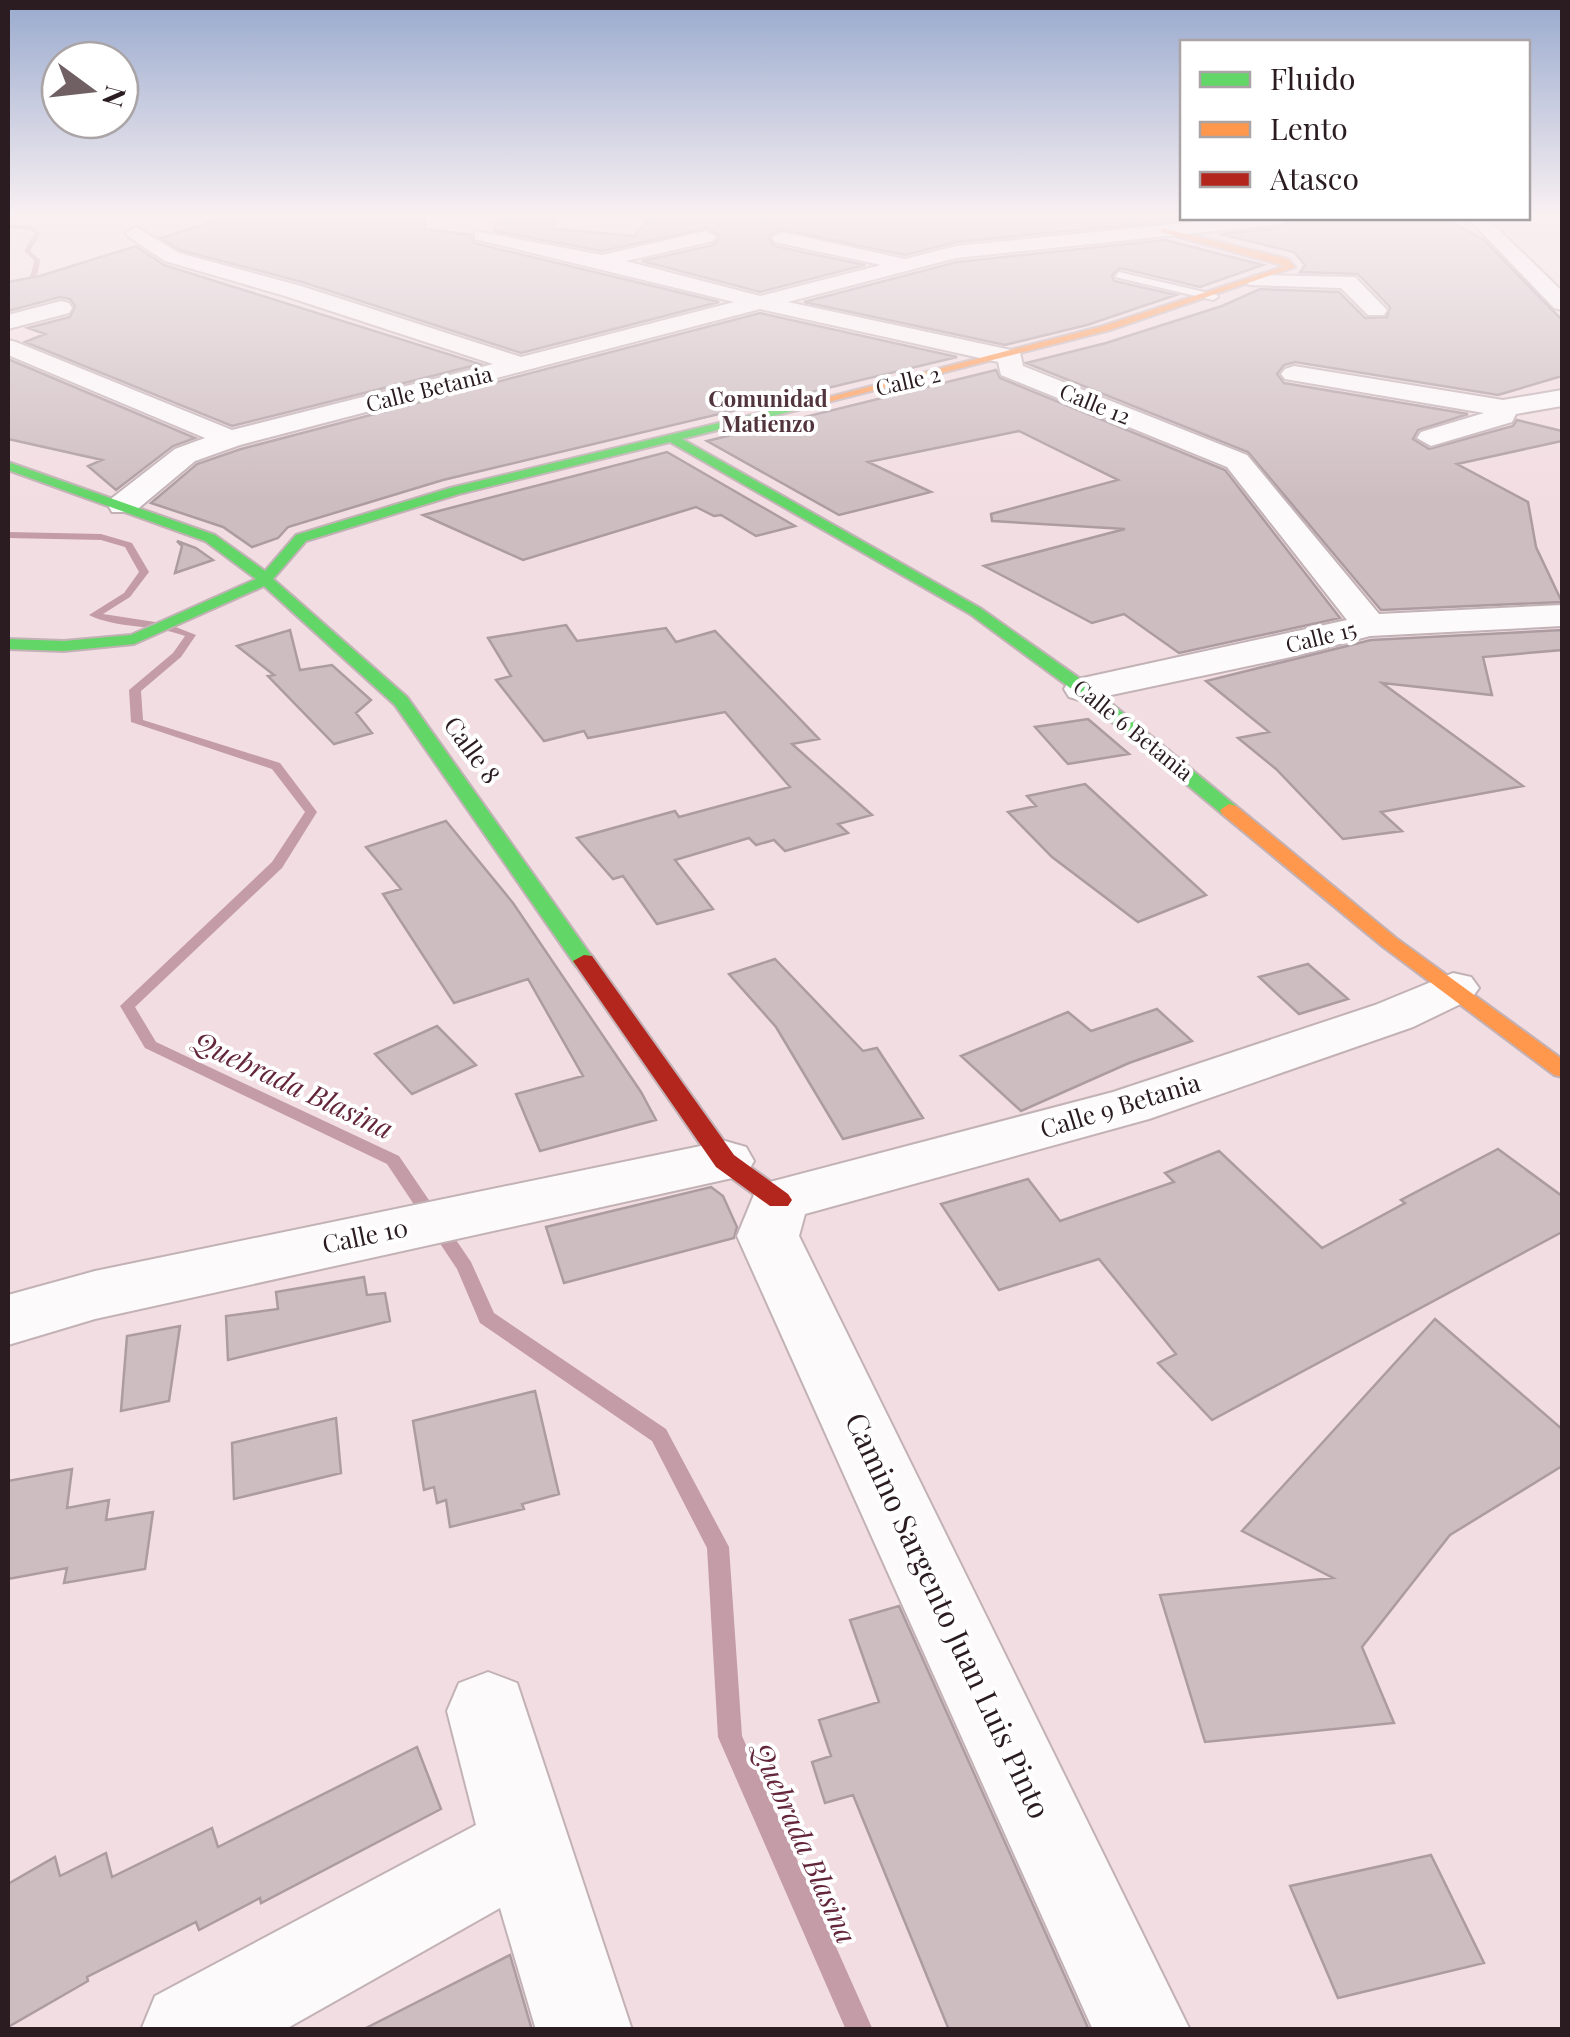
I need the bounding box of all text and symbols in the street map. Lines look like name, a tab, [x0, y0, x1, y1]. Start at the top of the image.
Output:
north arrow	[40, 40, 140, 140]
legend	[1180, 40, 1530, 220]
text: Fluido	[1270, 58, 1356, 98]
text: N	[95, 82, 136, 111]
text: Lento	[1270, 108, 1348, 148]
text: Atasco	[1269, 158, 1359, 198]
street label: Calle Betania	[362, 358, 495, 418]
street label: Calle 2	[872, 358, 943, 402]
street label: Calle 12	[1056, 375, 1135, 431]
district label: Comunidad Matienzo	[708, 383, 828, 438]
street label: Calle 15	[1282, 613, 1359, 659]
street label: Calle 6 Betania	[1067, 672, 1200, 787]
street label: Calle 8	[438, 709, 509, 789]
water label: Quebrada Blasina	[186, 1020, 400, 1146]
street label: Calle 9 Betania	[1035, 1064, 1204, 1145]
street label: Calle 10	[319, 1209, 411, 1260]
street label: Camino Sargento Juan Luis Pinto	[837, 1406, 1061, 1825]
water label: Quebrada Blasina	[744, 1734, 866, 1949]

